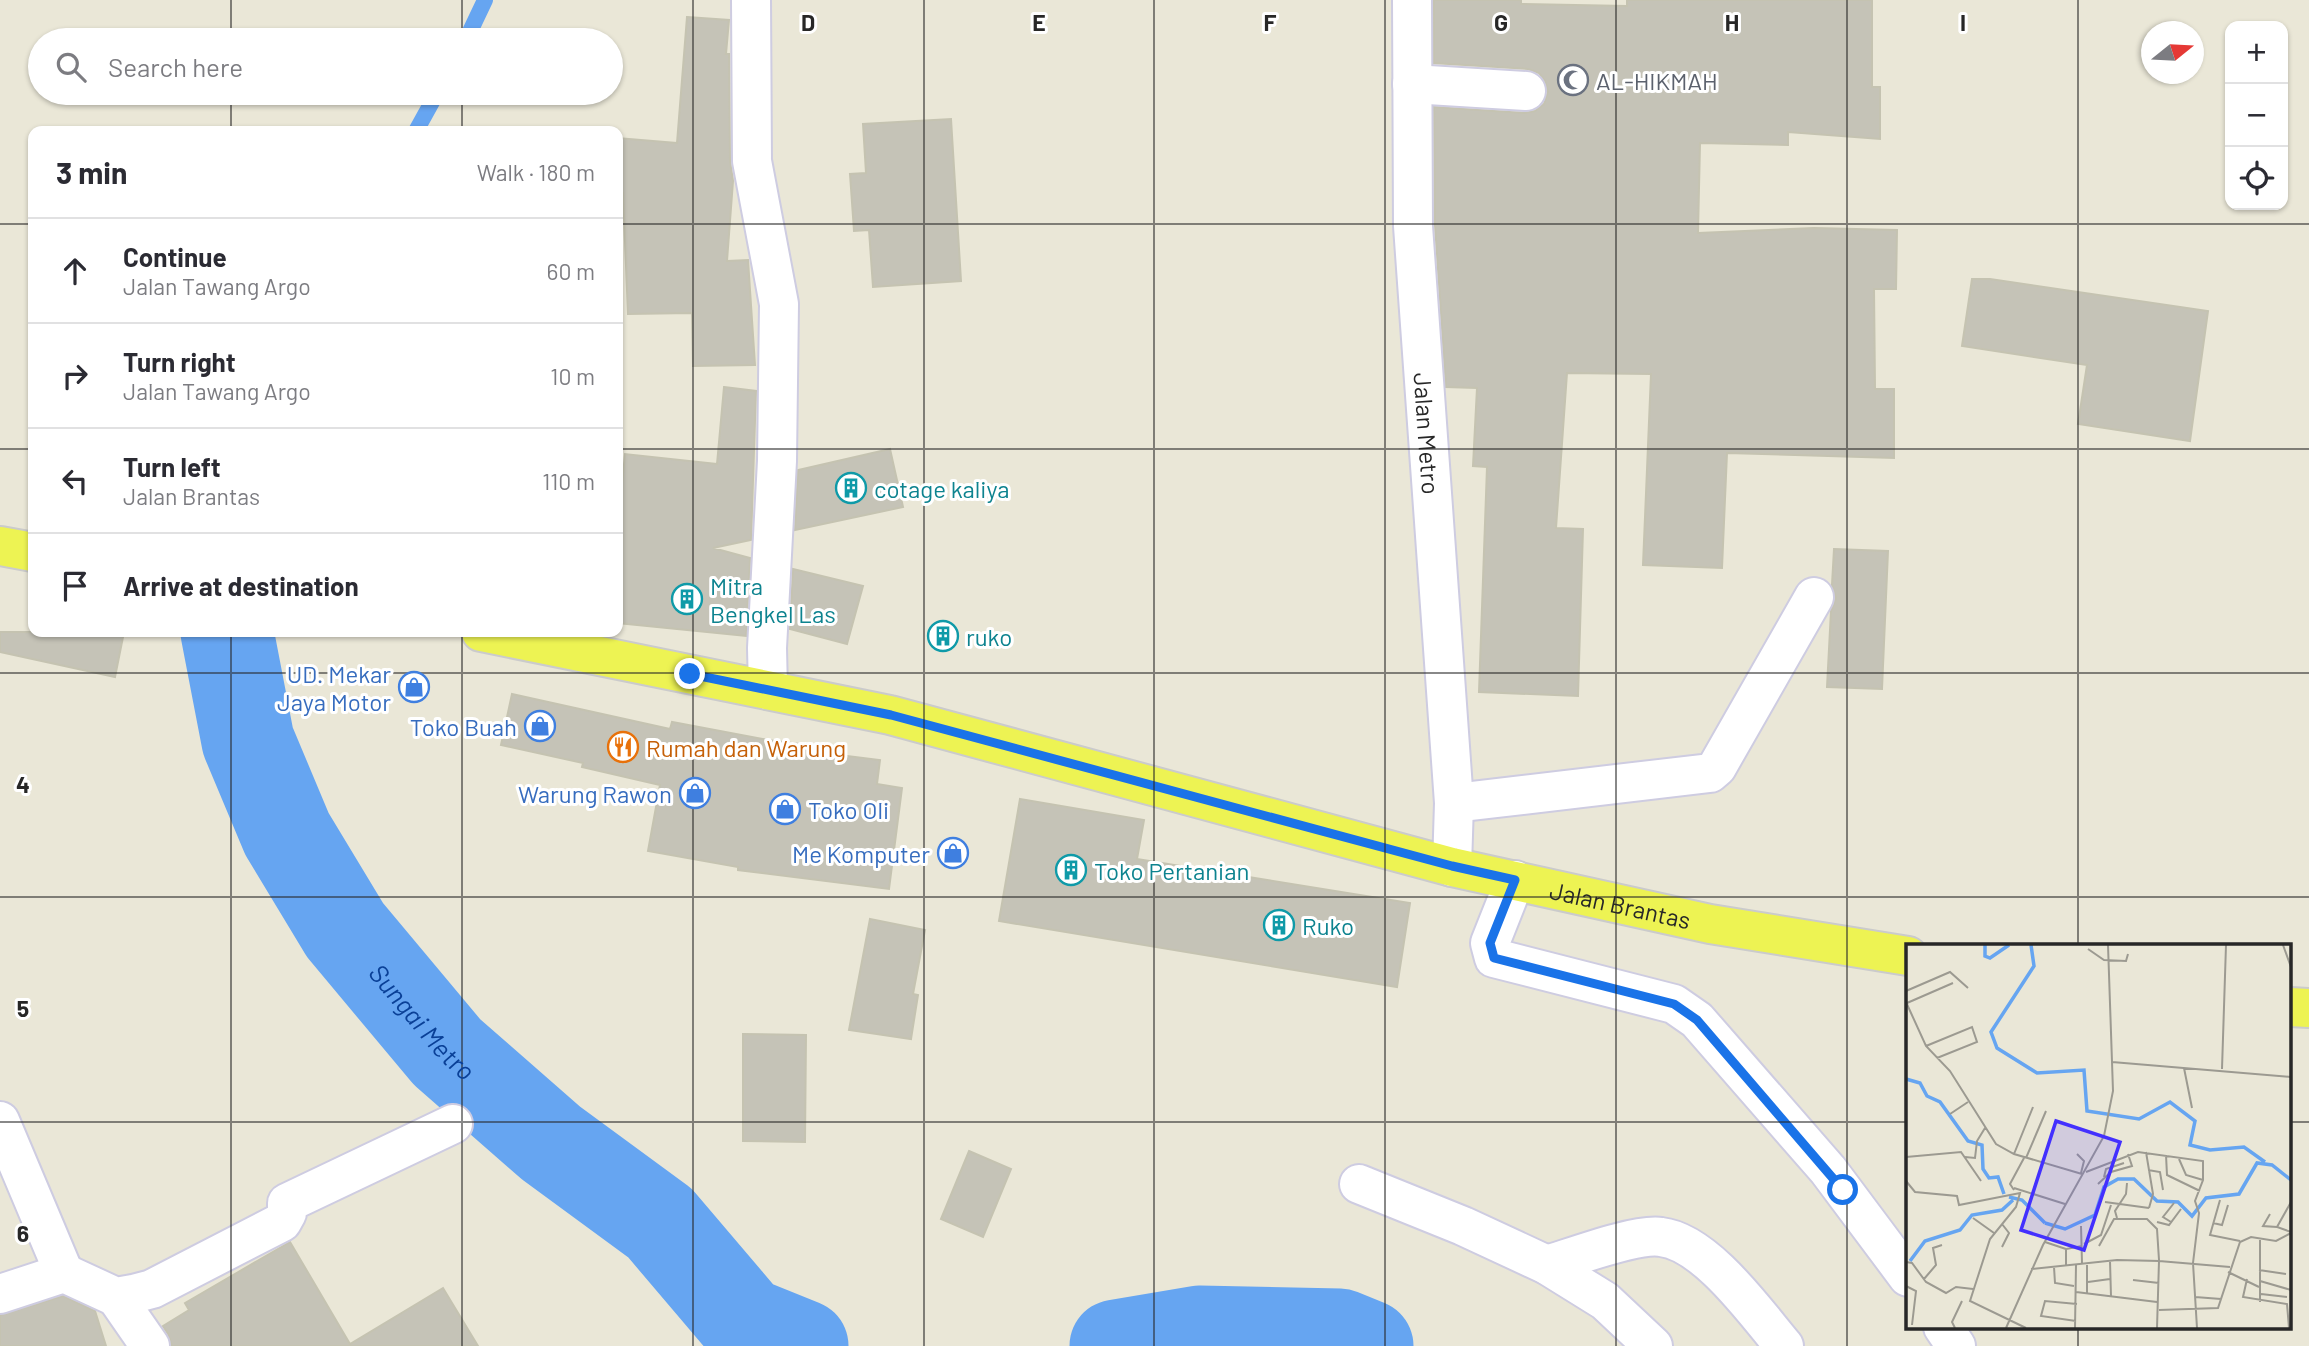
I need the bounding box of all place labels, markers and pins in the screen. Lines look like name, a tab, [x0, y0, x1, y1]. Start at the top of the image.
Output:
mosque icon: AL-HIKMAH	[1556, 63, 1590, 97]
place label: AL-HIKMAH	[1596, 66, 1718, 95]
building icon: cotage kaliya	[834, 471, 868, 505]
place label: cotage kaliya	[874, 474, 1010, 503]
place label: Mitra Bengkel Las	[710, 571, 836, 628]
building icon: Mitra Bengkel Las	[670, 582, 704, 616]
building icon: ruko	[926, 619, 960, 653]
place label: ruko	[966, 622, 1012, 651]
place label: UD. Mekar Jaya Motor	[277, 659, 391, 716]
shop icon: UD. Mekar Jaya Motor	[397, 670, 431, 704]
shop icon: Toko Buah	[523, 709, 557, 743]
place label: Toko Buah	[410, 712, 517, 741]
restaurant icon: Rumah dan Warung	[606, 730, 640, 764]
place label: Rumah dan Warung	[646, 733, 846, 762]
shop icon: Warung Rawon	[678, 776, 712, 810]
place label: Warung Rawon	[518, 779, 672, 808]
shop icon: Toko Oli	[768, 792, 802, 826]
place label: Toko Oli	[808, 795, 889, 824]
shop icon: Me Komputer	[936, 836, 970, 870]
place label: Me Komputer	[792, 839, 930, 868]
building icon: Toko Pertanian	[1054, 853, 1088, 887]
place label: Toko Pertanian	[1094, 856, 1249, 885]
building icon: Ruko	[1262, 908, 1296, 942]
place label: Ruko	[1302, 911, 1354, 940]

